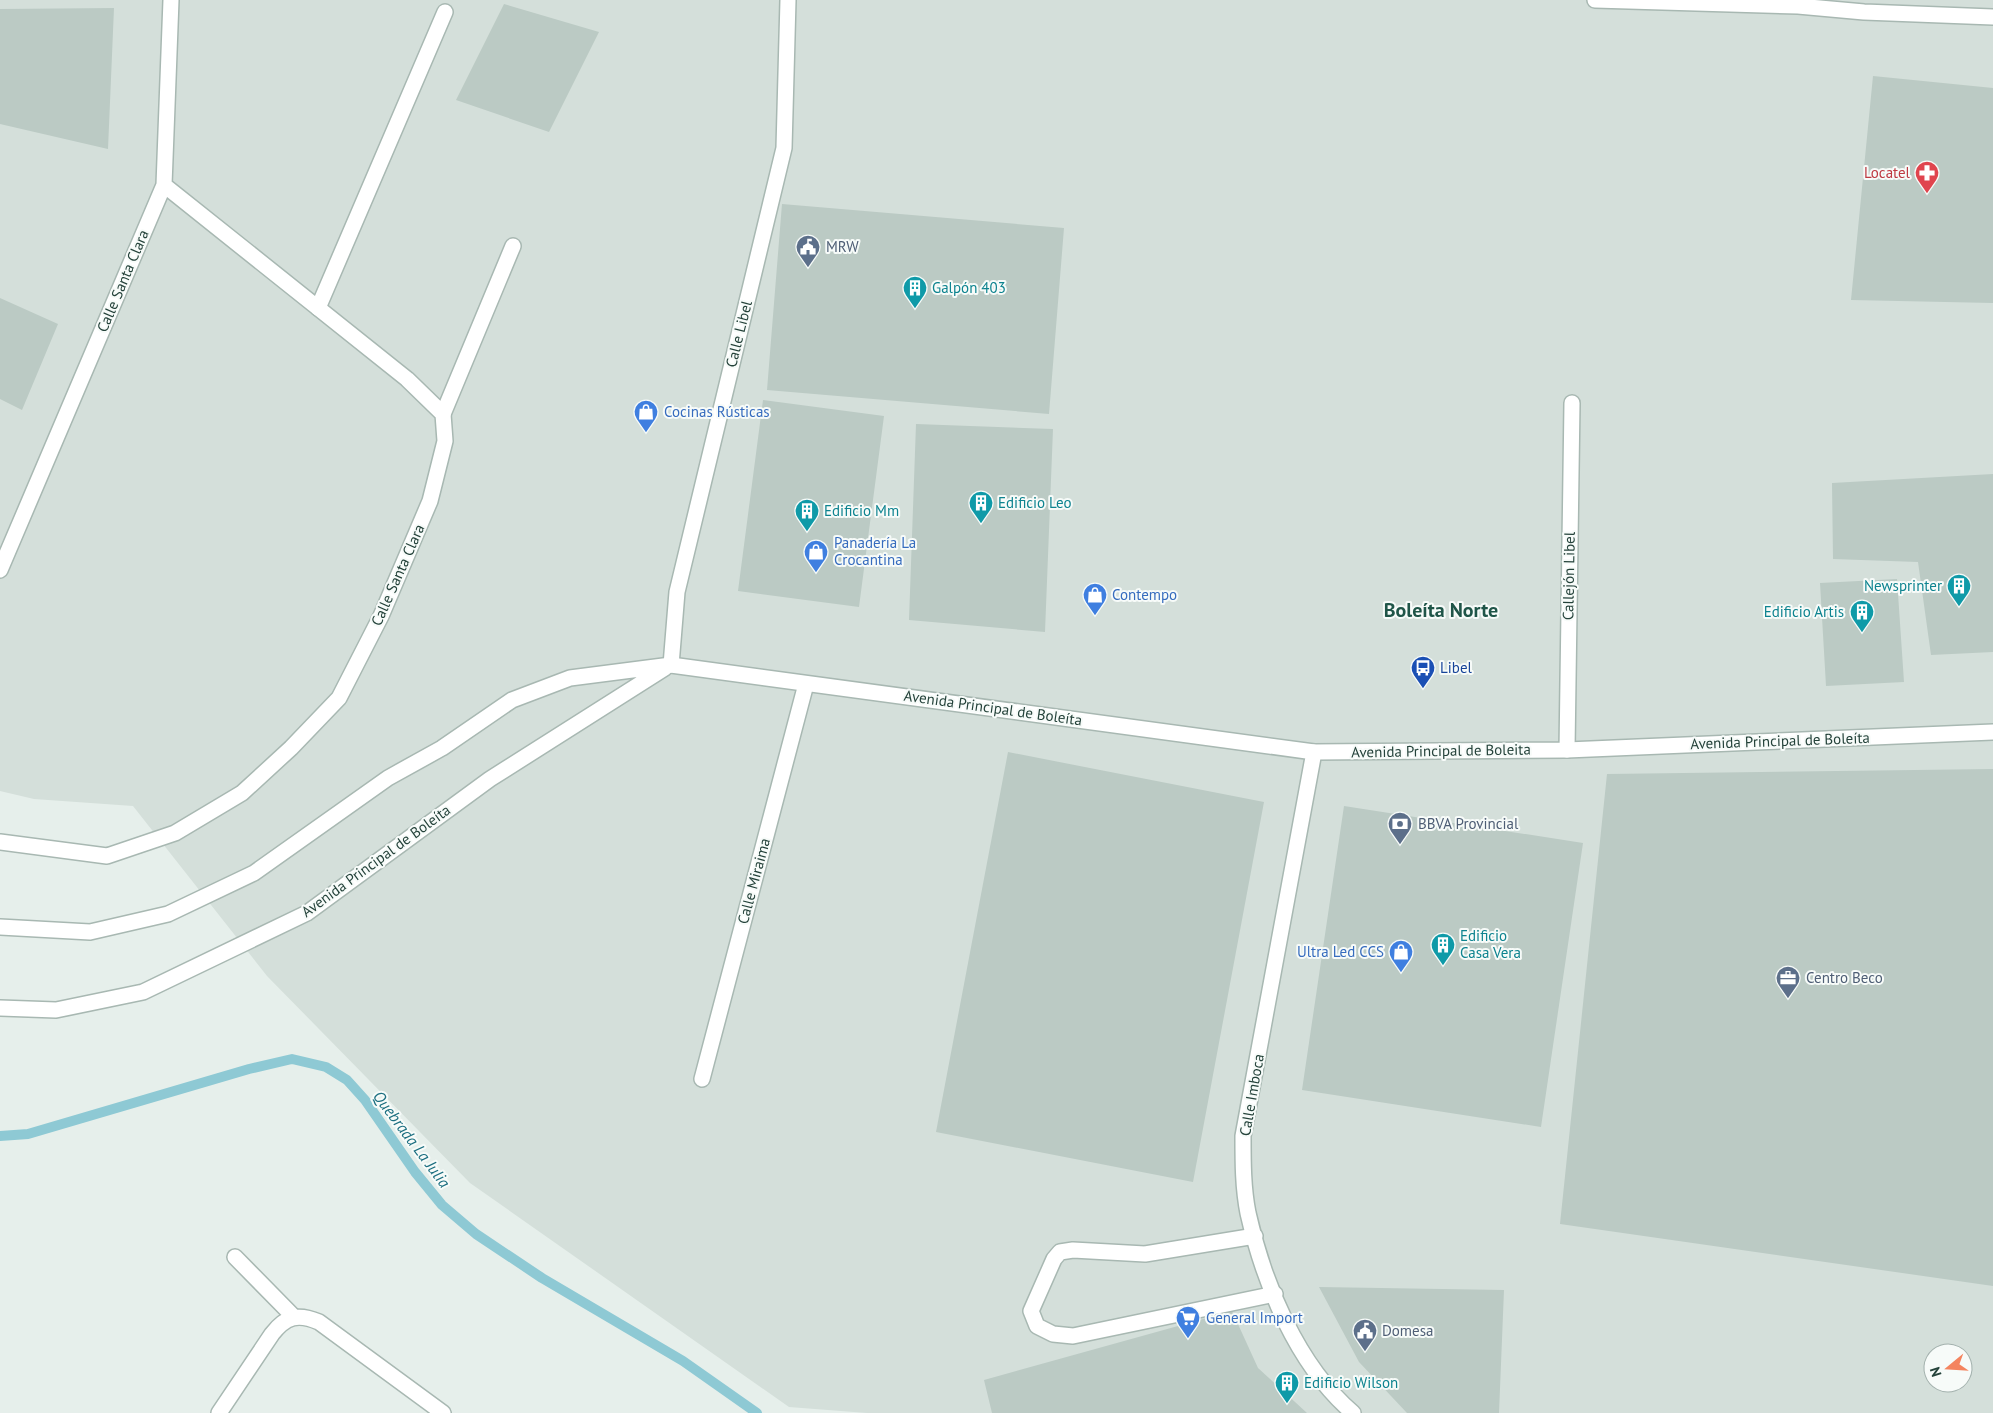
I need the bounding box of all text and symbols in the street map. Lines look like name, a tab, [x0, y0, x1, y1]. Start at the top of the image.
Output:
pharmacy icon: Locatel	[1914, 160, 1940, 194]
place label: Locatel	[1864, 163, 1911, 182]
street label: Calle Santa Clara	[92, 227, 153, 335]
public building icon: MRW	[795, 234, 821, 268]
place label: MRW	[826, 237, 859, 256]
building icon: Galpón 403	[902, 275, 928, 309]
place label: Galpón 403	[932, 278, 1006, 297]
street label: Calle Libel	[721, 298, 756, 369]
shop icon: Cocinas Rústicas	[633, 399, 659, 433]
place label: Cocinas Rústicas	[664, 402, 770, 421]
building icon: Edificio Leo	[968, 490, 994, 524]
place label: Edificio Leo	[998, 493, 1071, 512]
building icon: Edificio Mm	[794, 498, 820, 532]
place label: Edificio Mm	[824, 501, 899, 520]
street label: Calle Santa Clara	[367, 521, 428, 629]
street label: Callejón Libel	[1558, 531, 1579, 620]
place label: Panadería La Crocantina	[834, 533, 916, 569]
shop icon: Panadería La Crocantina	[803, 539, 829, 573]
building icon: Newsprinter	[1946, 573, 1972, 607]
place label: Newsprinter	[1864, 576, 1942, 595]
shop icon: Contempo	[1082, 582, 1108, 616]
place label: Contempo	[1112, 585, 1177, 604]
district label: Boleíta Norte	[1384, 597, 1498, 623]
building icon: Edificio Artis	[1849, 599, 1875, 633]
place label: Edificio Artis	[1764, 602, 1844, 621]
bus stop icon: Libel	[1410, 655, 1436, 689]
place label: Libel	[1440, 658, 1472, 677]
street label: Avenida Principal de Boleíta	[903, 686, 1083, 729]
street label: Avenida Principal de Boleíta	[1690, 728, 1870, 753]
street label: Avenida Principal de Boleita	[1351, 739, 1531, 762]
street label: Avenida Principal de Boleíta	[297, 800, 454, 921]
bank icon: BBVA Provincial	[1387, 811, 1413, 845]
place label: BBVA Provincial	[1418, 814, 1519, 833]
street label: Calle Miraima	[733, 836, 774, 926]
place label: Edificio Casa Vera	[1460, 926, 1521, 962]
building icon: Edificio Casa Vera	[1430, 932, 1456, 966]
shop icon: Ultra Led CCS	[1388, 939, 1414, 973]
place label: Ultra Led CCS	[1297, 942, 1384, 961]
office icon: Centro Beco	[1775, 965, 1801, 999]
place label: Centro Beco	[1806, 968, 1883, 987]
street label: Calle Imboca	[1235, 1052, 1268, 1137]
water label: Quebrada La Julia	[369, 1087, 455, 1191]
supermarket icon: General Import	[1175, 1305, 1201, 1339]
place label: General Import	[1206, 1308, 1303, 1327]
public building icon: Domesa	[1352, 1318, 1378, 1352]
place label: Domesa	[1382, 1321, 1433, 1340]
north arrow	[1923, 1343, 1973, 1393]
text: N	[1926, 1365, 1946, 1379]
building icon: Edificio Wilson	[1274, 1370, 1300, 1404]
place label: Edificio Wilson	[1304, 1373, 1398, 1392]

